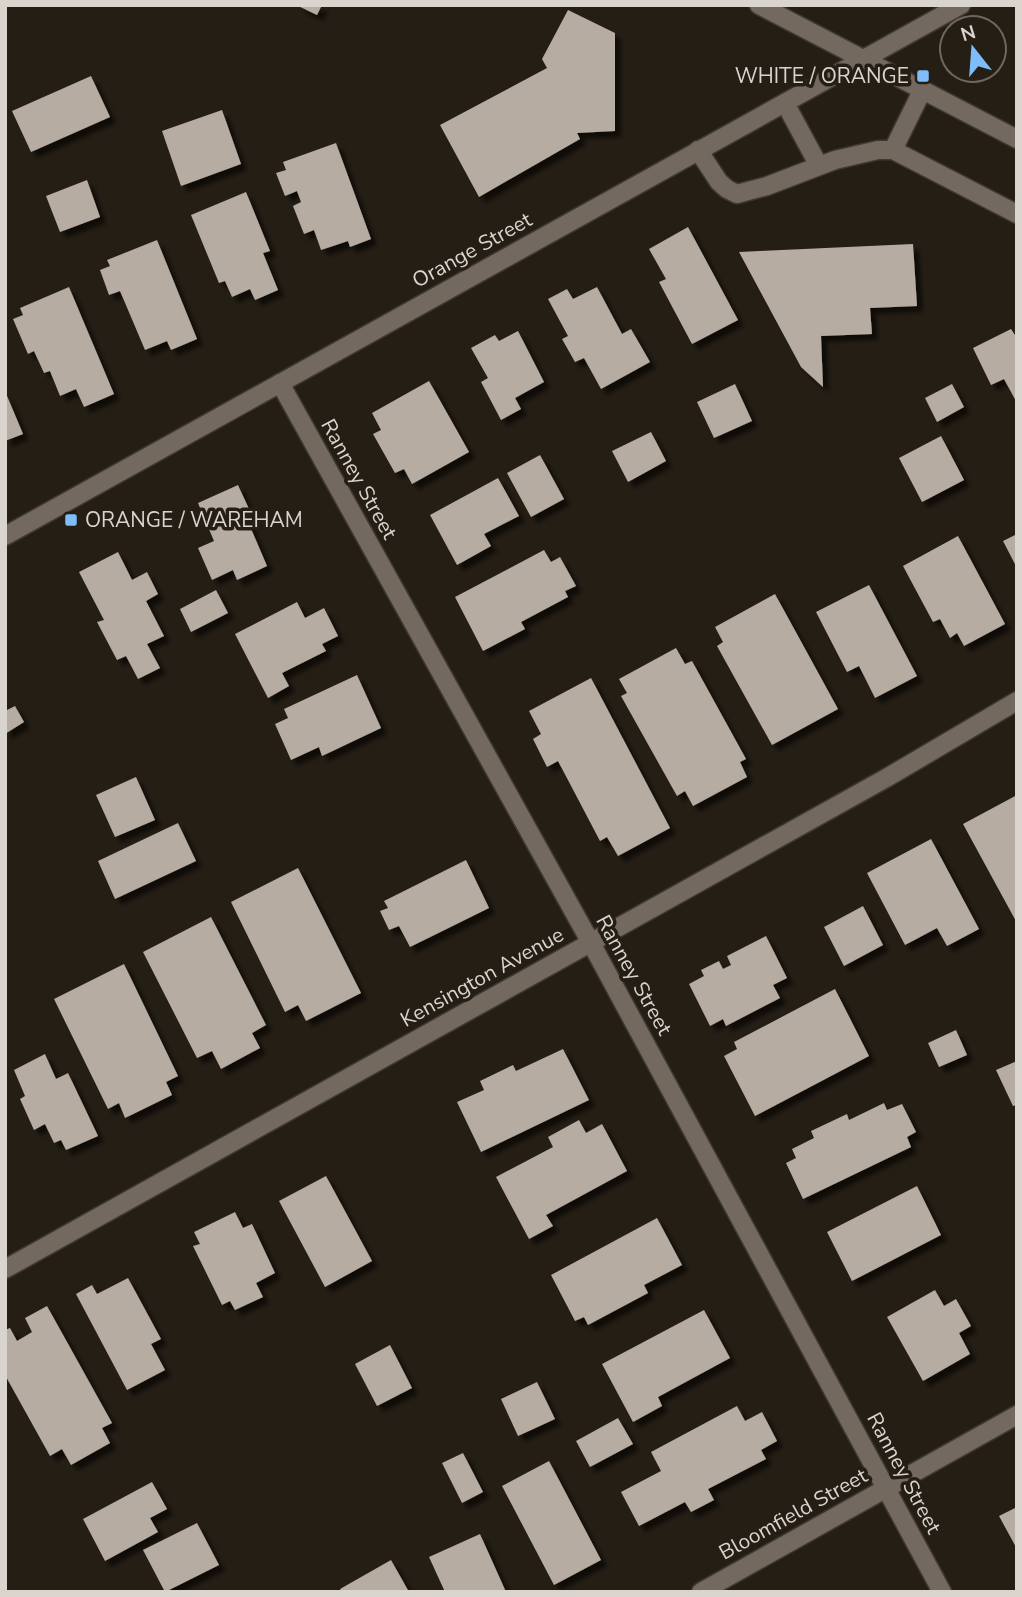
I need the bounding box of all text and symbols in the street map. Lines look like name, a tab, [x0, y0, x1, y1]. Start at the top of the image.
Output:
north arrow	[938, 14, 1008, 84]
text: N	[958, 19, 979, 48]
place label: WHITE / ORANGE	[735, 62, 909, 90]
marker: WHITE / ORANGE	[915, 68, 931, 84]
street label: Orange Street	[407, 205, 537, 294]
street label: Ranney Street	[314, 414, 404, 545]
place label: ORANGE / WAREHAM	[85, 506, 303, 534]
marker: ORANGE / WAREHAM	[63, 512, 79, 528]
street label: Ranney Street	[589, 910, 679, 1041]
street label: Kensington Avenue	[395, 920, 569, 1034]
street label: Ranney Street	[860, 1407, 948, 1539]
street label: Bloomfield Street	[714, 1461, 873, 1566]

